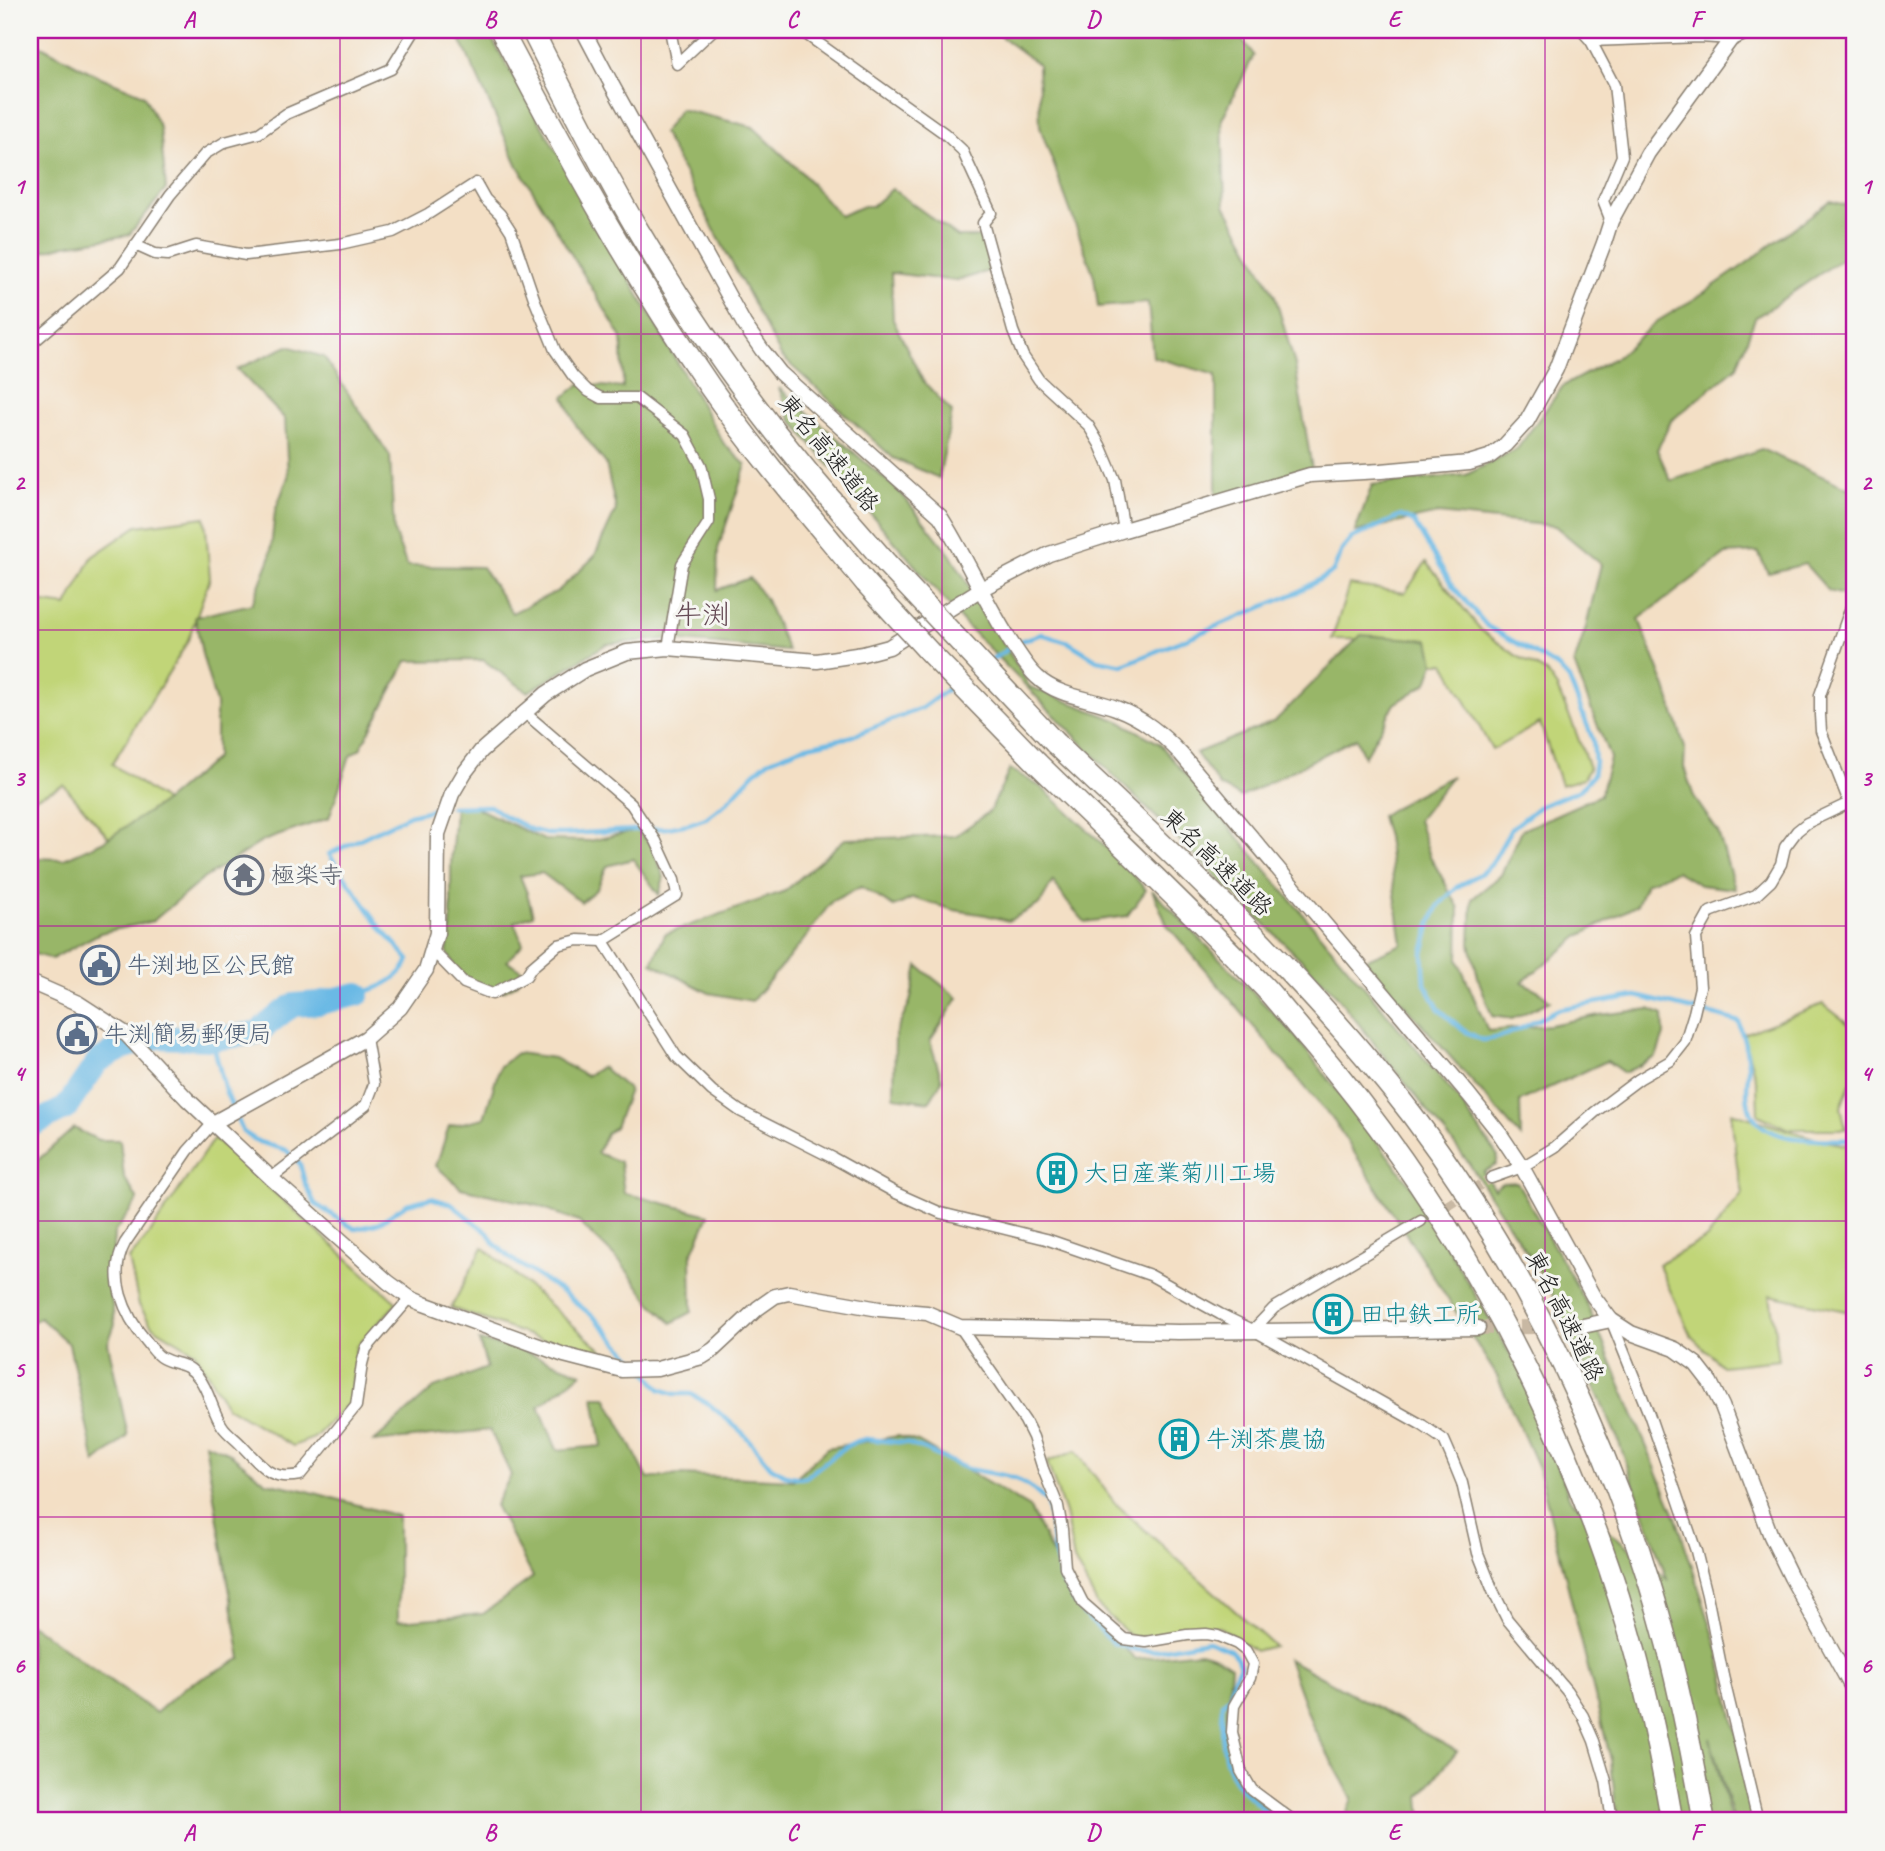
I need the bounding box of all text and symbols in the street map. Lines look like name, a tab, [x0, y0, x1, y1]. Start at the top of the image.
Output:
text: A	[183, 5, 197, 34]
text: B	[484, 5, 498, 34]
text: C	[787, 5, 801, 34]
text: D	[1086, 5, 1102, 34]
text: E	[1388, 5, 1404, 34]
text: F	[1691, 5, 1707, 34]
text: 1	[14, 172, 27, 201]
text: 1	[1861, 172, 1874, 201]
street label: 東名高速道路	[772, 388, 886, 518]
text: 2	[14, 468, 27, 497]
text: 2	[1861, 468, 1874, 497]
district label: 牛渕	[674, 597, 730, 632]
text: 3	[14, 764, 27, 793]
text: 3	[1861, 764, 1874, 793]
street label: 東名高速道路	[1155, 801, 1279, 923]
temple icon: 極楽寺	[223, 854, 265, 896]
place label: 極楽寺	[271, 860, 343, 890]
public building icon: 牛渕地区公民館	[79, 944, 121, 986]
place label: 牛渕地区公民館	[127, 950, 295, 980]
public building icon: 牛渕簡易郵便局	[56, 1013, 98, 1055]
place label: 牛渕簡易郵便局	[104, 1019, 272, 1049]
text: 4	[14, 1059, 27, 1088]
text: 4	[1861, 1059, 1874, 1088]
building icon: 大日産業菊川工場	[1036, 1152, 1078, 1194]
place label: 大日産業菊川工場	[1084, 1158, 1276, 1188]
street label: 東名高速道路	[1519, 1245, 1611, 1387]
building icon: 田中鉄工所	[1312, 1293, 1354, 1335]
place label: 田中鉄工所	[1360, 1299, 1480, 1329]
text: 5	[14, 1355, 26, 1384]
text: 5	[1861, 1355, 1873, 1384]
building icon: 牛渕茶農協	[1158, 1418, 1200, 1460]
place label: 牛渕茶農協	[1206, 1424, 1326, 1454]
text: 6	[14, 1651, 27, 1680]
text: 6	[1861, 1651, 1874, 1680]
text: A	[183, 1818, 197, 1847]
text: B	[484, 1818, 498, 1847]
text: C	[787, 1818, 801, 1847]
text: D	[1086, 1818, 1102, 1847]
text: E	[1388, 1818, 1404, 1847]
text: F	[1691, 1818, 1707, 1847]

